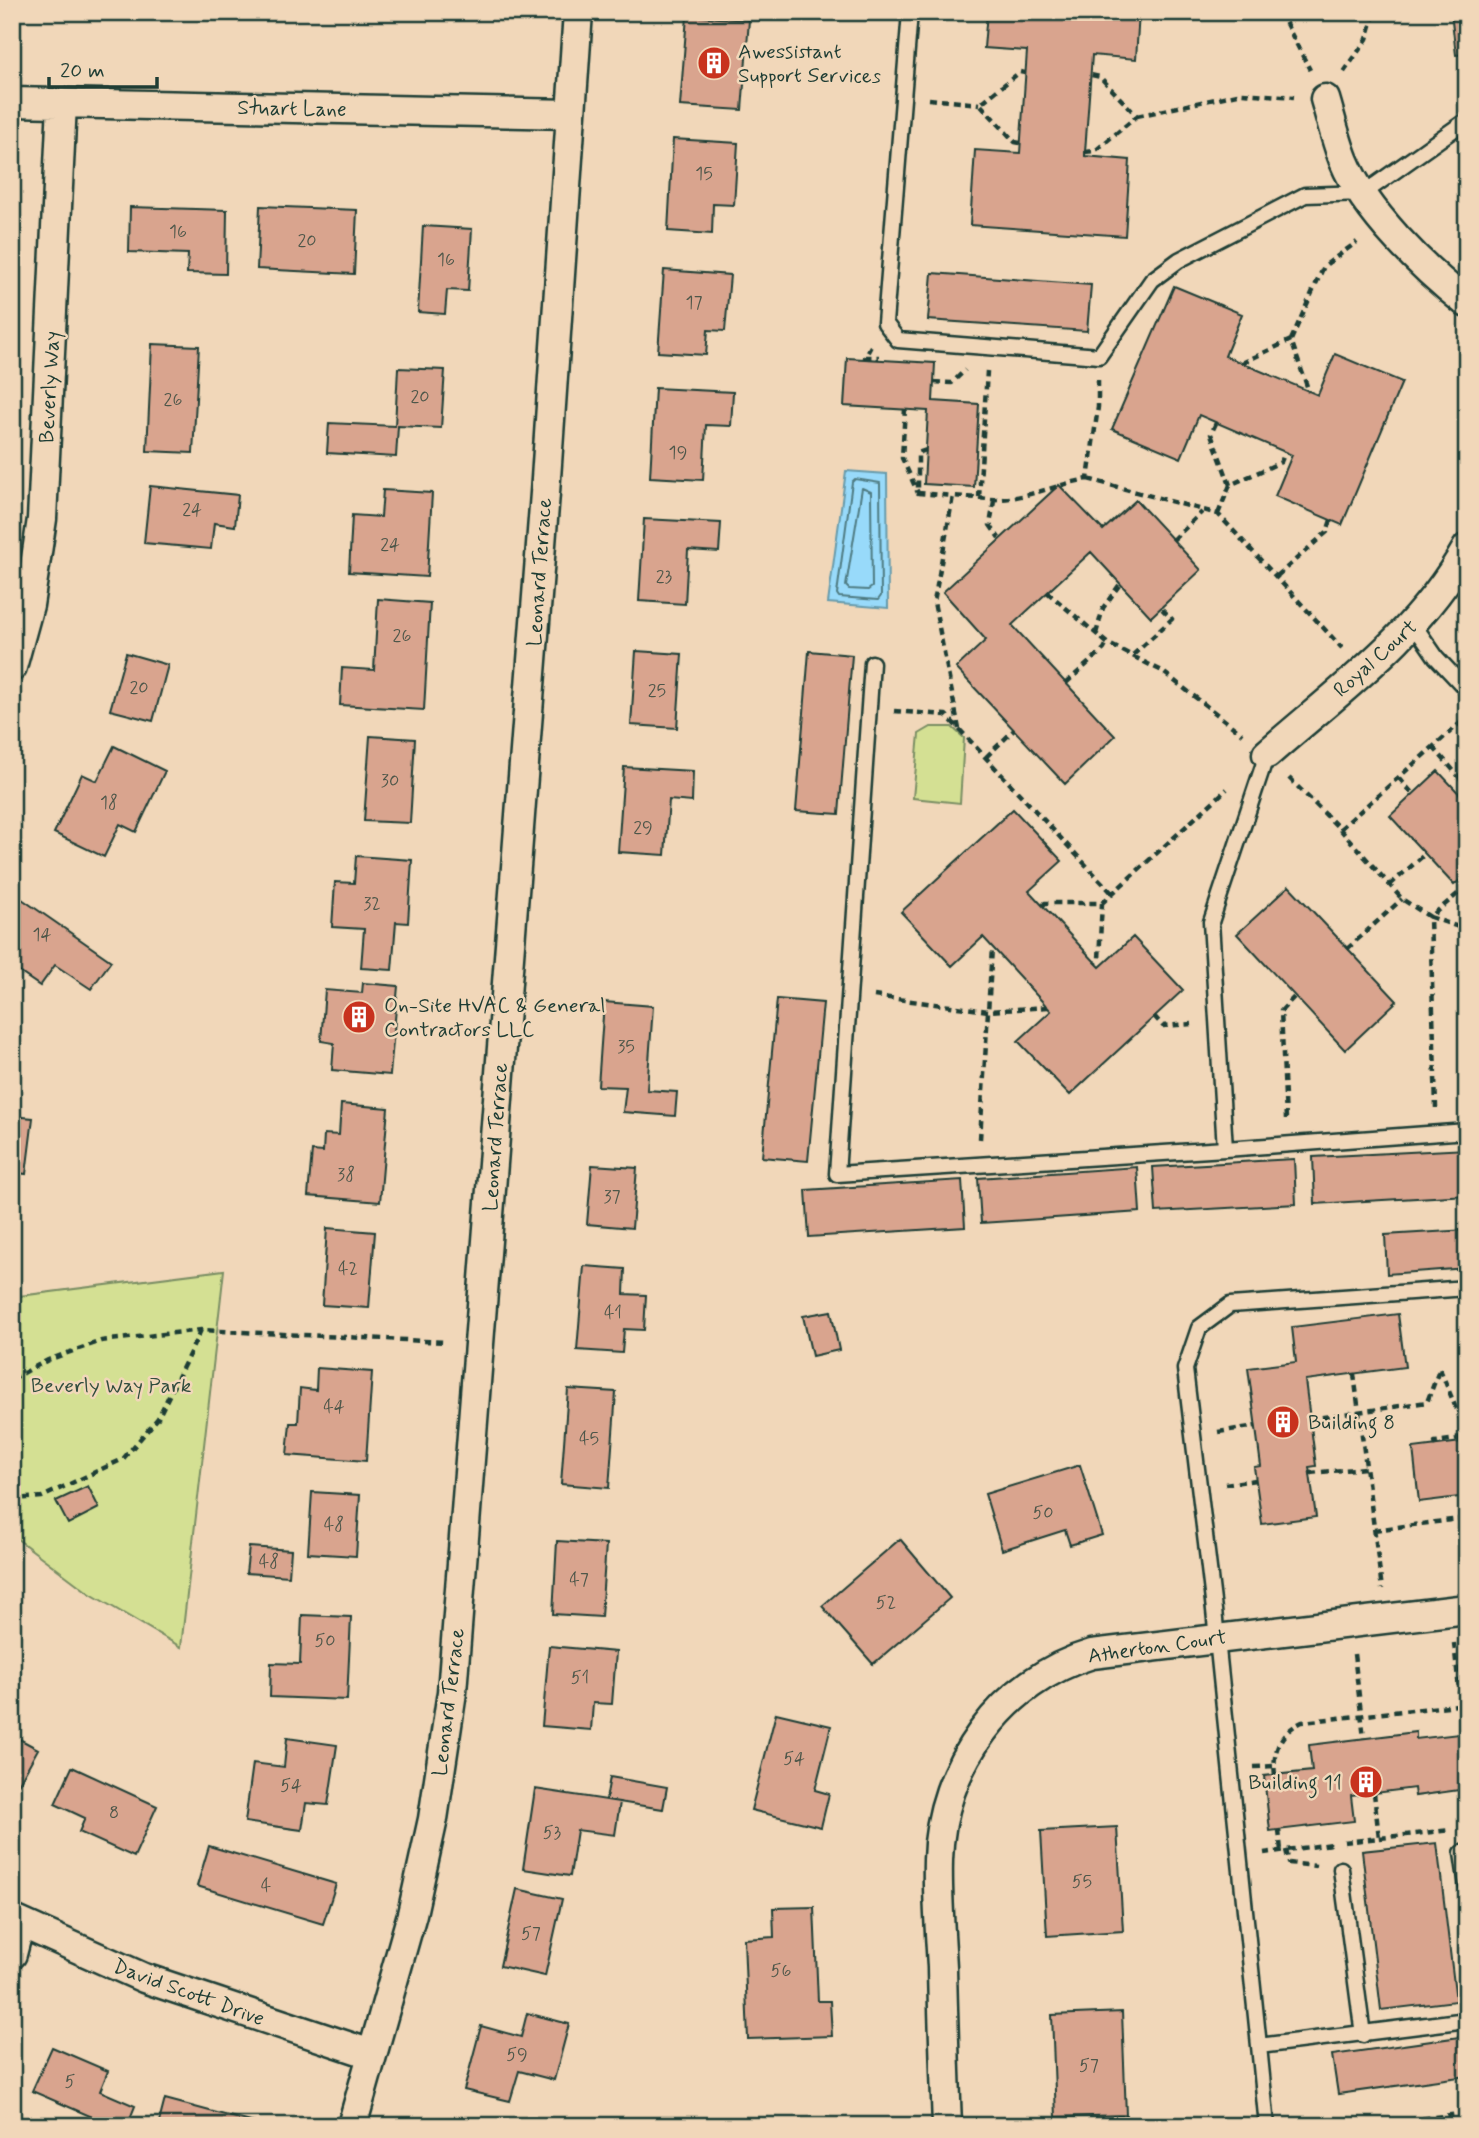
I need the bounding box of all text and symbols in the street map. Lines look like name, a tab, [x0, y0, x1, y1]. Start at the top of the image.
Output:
place label: Awessistant Support Services	[738, 38, 881, 90]
building icon: Awessistant Support Services	[695, 44, 733, 82]
scale bar	[49, 46, 158, 90]
text: 20 m	[60, 57, 105, 85]
street label: Stuart Lane	[237, 94, 347, 124]
house number: 15	[695, 162, 713, 186]
house number: 16	[169, 220, 187, 244]
house number: 20	[297, 229, 317, 253]
house number: 16	[437, 248, 455, 272]
house number: 17	[685, 291, 703, 315]
street label: Beverly Way	[33, 330, 67, 444]
house number: 20	[410, 385, 430, 409]
house number: 26	[164, 388, 182, 412]
house number: 19	[669, 441, 687, 465]
street label: Leonard Terrace	[521, 497, 559, 647]
house number: 24	[182, 498, 202, 522]
house number: 24	[380, 533, 400, 557]
house number: 23	[656, 565, 673, 589]
street label: Royal Court	[1328, 614, 1424, 704]
house number: 26	[393, 624, 411, 648]
house number: 20	[129, 676, 149, 700]
house number: 25	[648, 679, 666, 703]
house number: 30	[381, 769, 399, 793]
house number: 18	[100, 791, 118, 815]
house number: 29	[633, 816, 653, 840]
house number: 32	[363, 892, 381, 916]
house number: 14	[33, 923, 52, 947]
place label: On-Site HVAC & General Contractors LLC	[384, 992, 606, 1044]
building icon: On-Site HVAC & General Contractors LLC	[340, 998, 378, 1036]
house number: 35	[617, 1035, 635, 1059]
street label: Leonard Terrace	[477, 1062, 515, 1212]
house number: 38	[337, 1163, 355, 1187]
house number: 37	[603, 1185, 621, 1209]
house number: 42	[338, 1257, 358, 1281]
house number: 41	[604, 1301, 622, 1325]
park label: Beverly Way Park	[31, 1372, 192, 1400]
house number: 44	[323, 1395, 345, 1419]
building icon: Building 8	[1264, 1403, 1302, 1441]
place label: Building 8	[1308, 1409, 1395, 1439]
house number: 45	[579, 1427, 599, 1451]
house number: 50	[1032, 1501, 1054, 1525]
house number: 48	[324, 1513, 344, 1537]
house number: 48	[259, 1550, 279, 1574]
house number: 47	[569, 1568, 589, 1592]
house number: 52	[876, 1591, 896, 1615]
street label: Atherton Court	[1086, 1623, 1228, 1671]
street label: Leonard Terrace	[426, 1626, 472, 1778]
house number: 50	[314, 1629, 336, 1653]
house number: 51	[571, 1666, 589, 1690]
house number: 54	[783, 1747, 805, 1771]
building icon: Building 11	[1347, 1763, 1385, 1801]
place label: Building 11	[1248, 1769, 1342, 1799]
house number: 54	[280, 1774, 302, 1798]
house number: 8	[109, 1801, 119, 1825]
house number: 53	[543, 1821, 562, 1845]
house number: 55	[1072, 1870, 1092, 1894]
house number: 4	[261, 1874, 271, 1898]
house number: 57	[521, 1922, 541, 1946]
street label: David Scott Drive	[109, 1953, 268, 2033]
house number: 56	[771, 1959, 791, 1983]
house number: 59	[506, 2043, 528, 2067]
house number: 57	[1079, 2054, 1099, 2078]
house number: 5	[65, 2070, 76, 2094]

